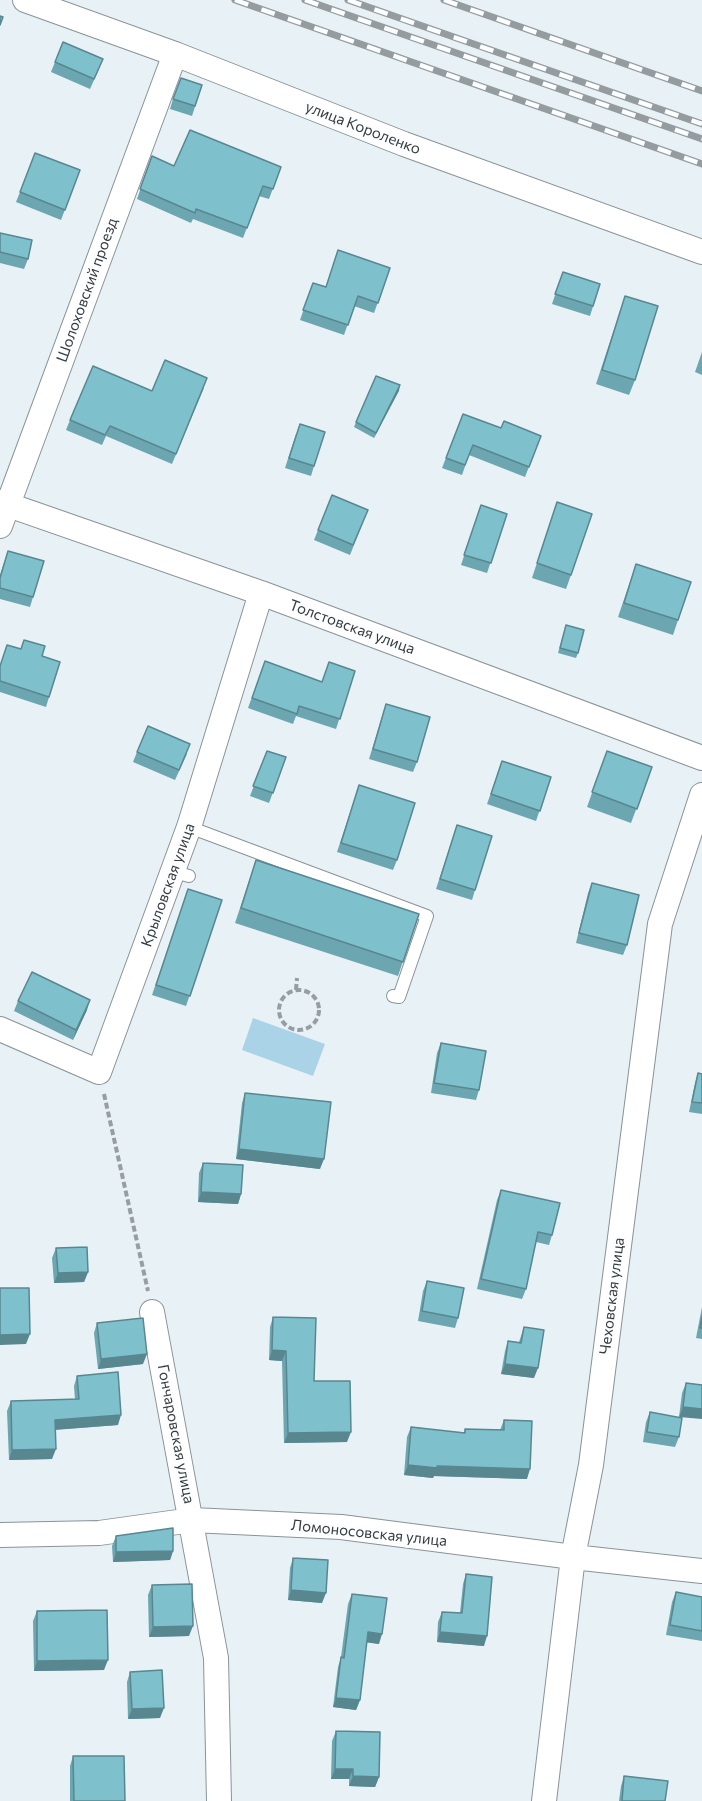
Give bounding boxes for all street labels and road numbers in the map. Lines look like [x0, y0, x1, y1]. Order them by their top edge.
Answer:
street label: улица Короленко [303, 98, 423, 158]
street label: Шолоховский проезд [53, 215, 121, 365]
street label: Толстовская улица [287, 596, 417, 658]
street label: Крыловская улица [137, 821, 199, 949]
street label: Чеховская улица [596, 1237, 628, 1355]
street label: Гончаровская улица [154, 1363, 198, 1505]
street label: Ломоносовская улица [290, 1516, 448, 1550]

